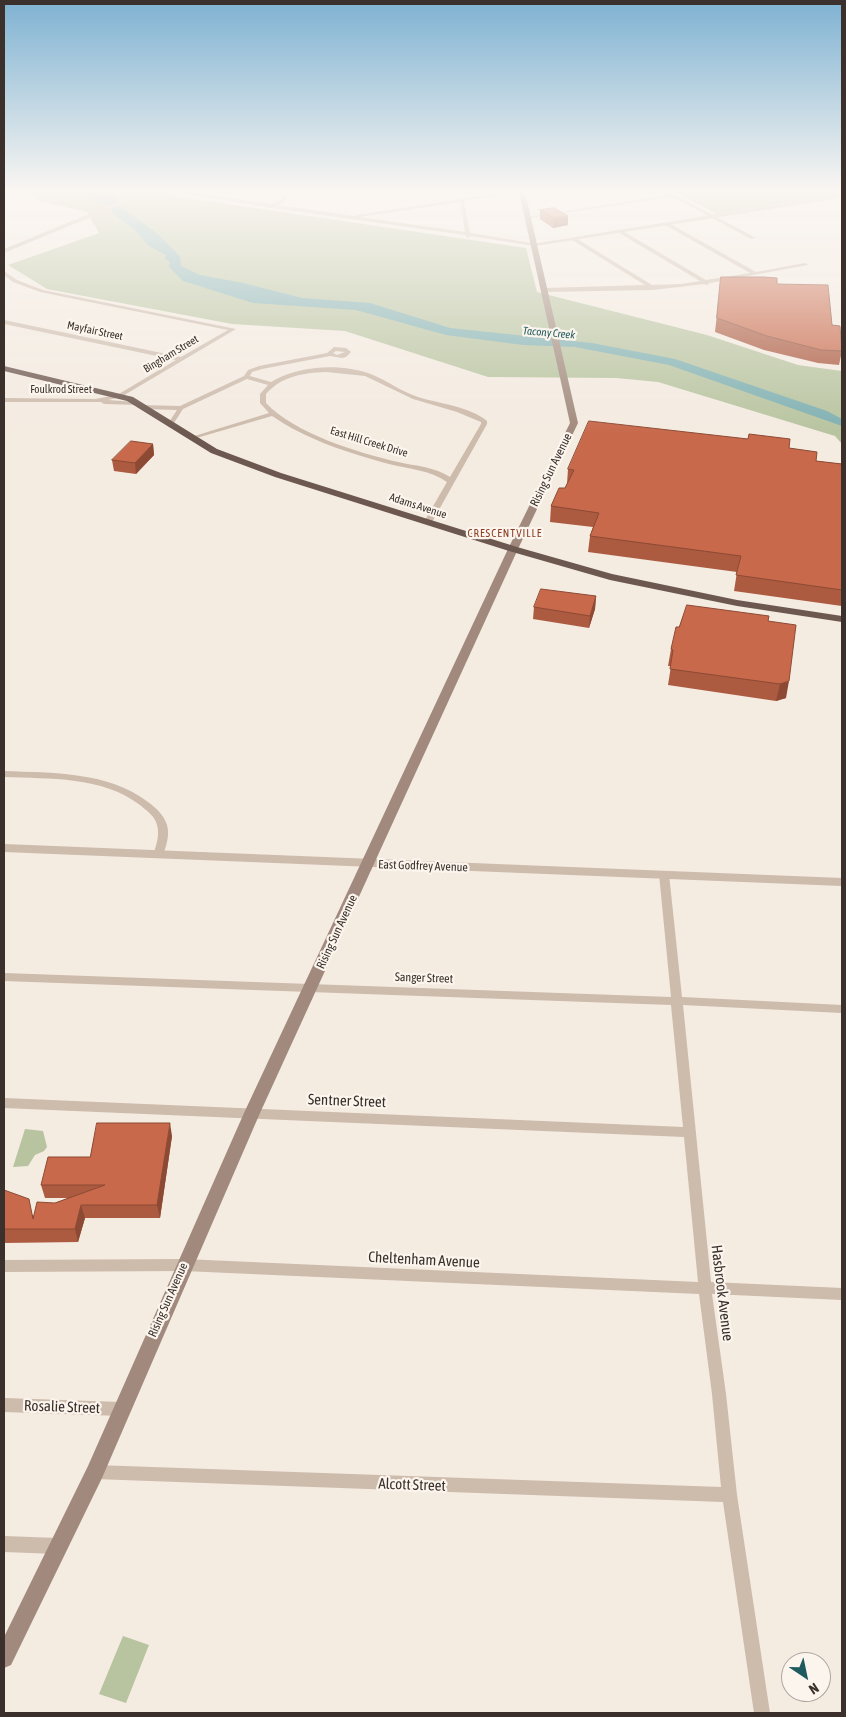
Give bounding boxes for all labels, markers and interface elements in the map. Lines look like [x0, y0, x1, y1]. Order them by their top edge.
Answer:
street label: Mayfair Street [66, 319, 124, 343]
water label: Tacony Creek [522, 324, 576, 342]
street label: Bingham Street [141, 332, 201, 376]
street label: Foulkrod Street [30, 383, 92, 397]
street label: East Hill Creek Drive [329, 424, 409, 460]
street label: Rising Sun Avenue [527, 431, 575, 509]
street label: Adams Avenue [388, 491, 448, 521]
district label: CRESCENTVILLE [466, 527, 544, 541]
street label: East Godfrey Avenue [378, 857, 468, 875]
street label: Rising Sun Avenue [314, 893, 360, 971]
street label: Sanger Street [395, 970, 453, 986]
street label: Sentner Street [308, 1091, 386, 1111]
street label: Hasbrook Avenue [707, 1244, 737, 1342]
street label: Cheltenham Avenue [368, 1248, 480, 1272]
street label: Rising Sun Avenue [145, 1261, 191, 1339]
street label: Rosalie Street [24, 1397, 100, 1417]
street label: Alcott Street [378, 1475, 446, 1495]
north arrow [781, 1652, 831, 1702]
text: N [806, 1680, 822, 1698]

